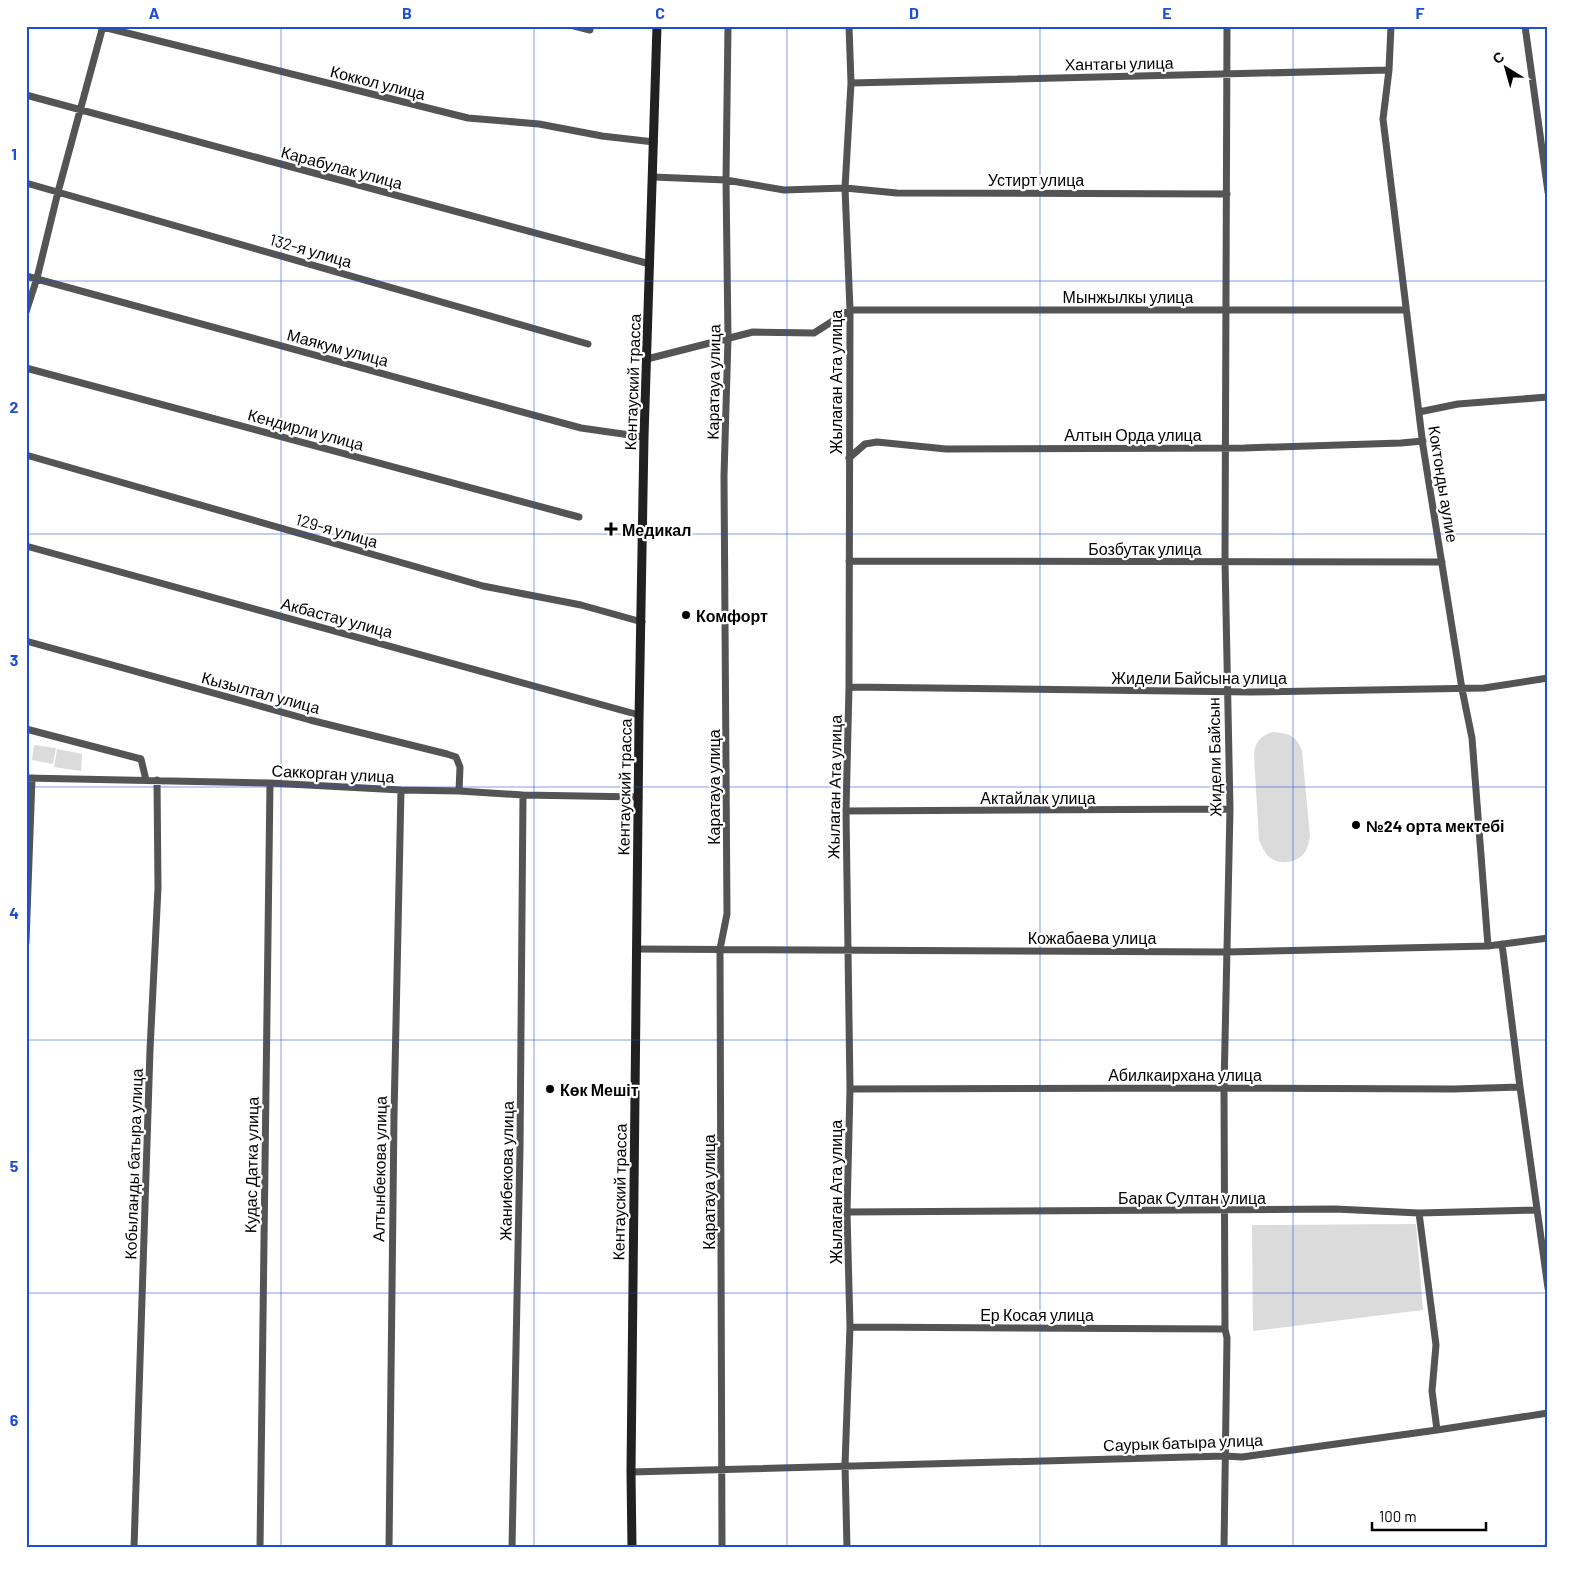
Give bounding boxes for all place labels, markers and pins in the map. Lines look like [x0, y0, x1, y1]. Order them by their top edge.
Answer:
place label: Медикал [622, 520, 691, 539]
marker: Медикал [604, 522, 618, 536]
place label: Комфорт [696, 606, 768, 625]
marker: Комфорт [680, 609, 692, 621]
place label: №24 орта мектебі [1366, 816, 1505, 835]
marker: №24 орта мектебі [1350, 819, 1362, 831]
place label: Көк Мешіт [560, 1080, 639, 1099]
marker: Көк Мешіт [544, 1083, 556, 1095]

